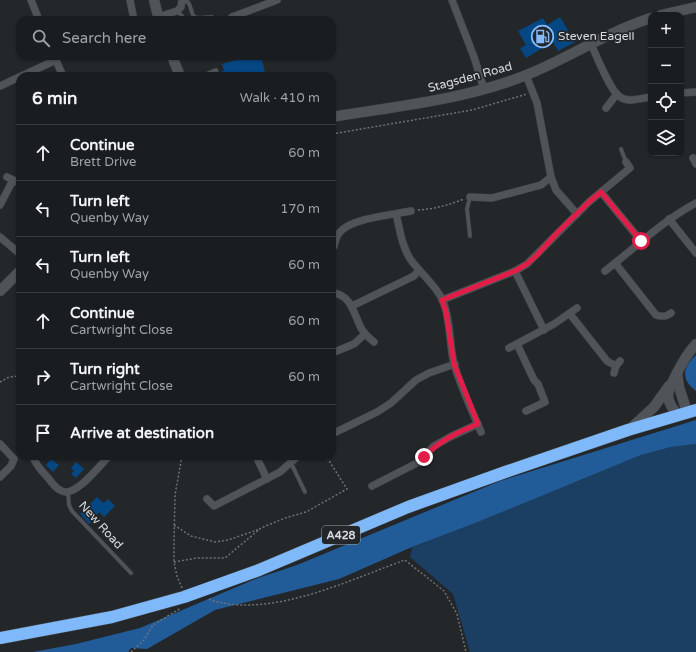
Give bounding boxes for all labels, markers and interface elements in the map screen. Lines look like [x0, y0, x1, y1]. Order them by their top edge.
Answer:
map controls [648, 12, 684, 156]
button: + [648, 12, 684, 48]
search box [16, 16, 336, 60]
fuel station icon: Steven Eagell [529, 23, 555, 49]
icon: search [30, 27, 52, 49]
text: Search here [62, 29, 146, 47]
place label: Steven Eagell [558, 29, 635, 43]
button: − [648, 48, 684, 84]
street label: Stagsden Road [426, 59, 514, 95]
button: locate [648, 84, 684, 120]
text: 6 min [32, 88, 77, 109]
text: Walk · 410 m [240, 90, 320, 106]
button: layers [648, 120, 684, 156]
text: Continue [70, 136, 134, 154]
icon: ahead [32, 142, 54, 164]
text: 60 m [288, 145, 320, 161]
text: Brett Drive [70, 154, 136, 170]
text: Turn left [70, 192, 130, 210]
icon: left [32, 198, 54, 220]
text: 170 m [280, 201, 320, 217]
text: Quenby Way [70, 210, 149, 226]
route start [632, 232, 650, 250]
text: Turn left [70, 248, 130, 266]
icon: left [32, 254, 54, 276]
text: 60 m [288, 257, 320, 273]
text: Quenby Way [70, 266, 149, 282]
text: Continue [70, 304, 134, 322]
icon: ahead [32, 310, 54, 332]
text: 60 m [288, 313, 320, 329]
text: Cartwright Close [70, 322, 173, 338]
text: Turn right [70, 360, 140, 378]
icon: right [32, 366, 54, 388]
text: 60 m [288, 369, 320, 385]
text: Cartwright Close [70, 378, 173, 394]
icon: arrive [32, 422, 54, 444]
text: Arrive at destination [70, 424, 214, 442]
route end [415, 448, 433, 466]
street label: New Road [76, 498, 126, 552]
road number: A428 [322, 526, 360, 544]

